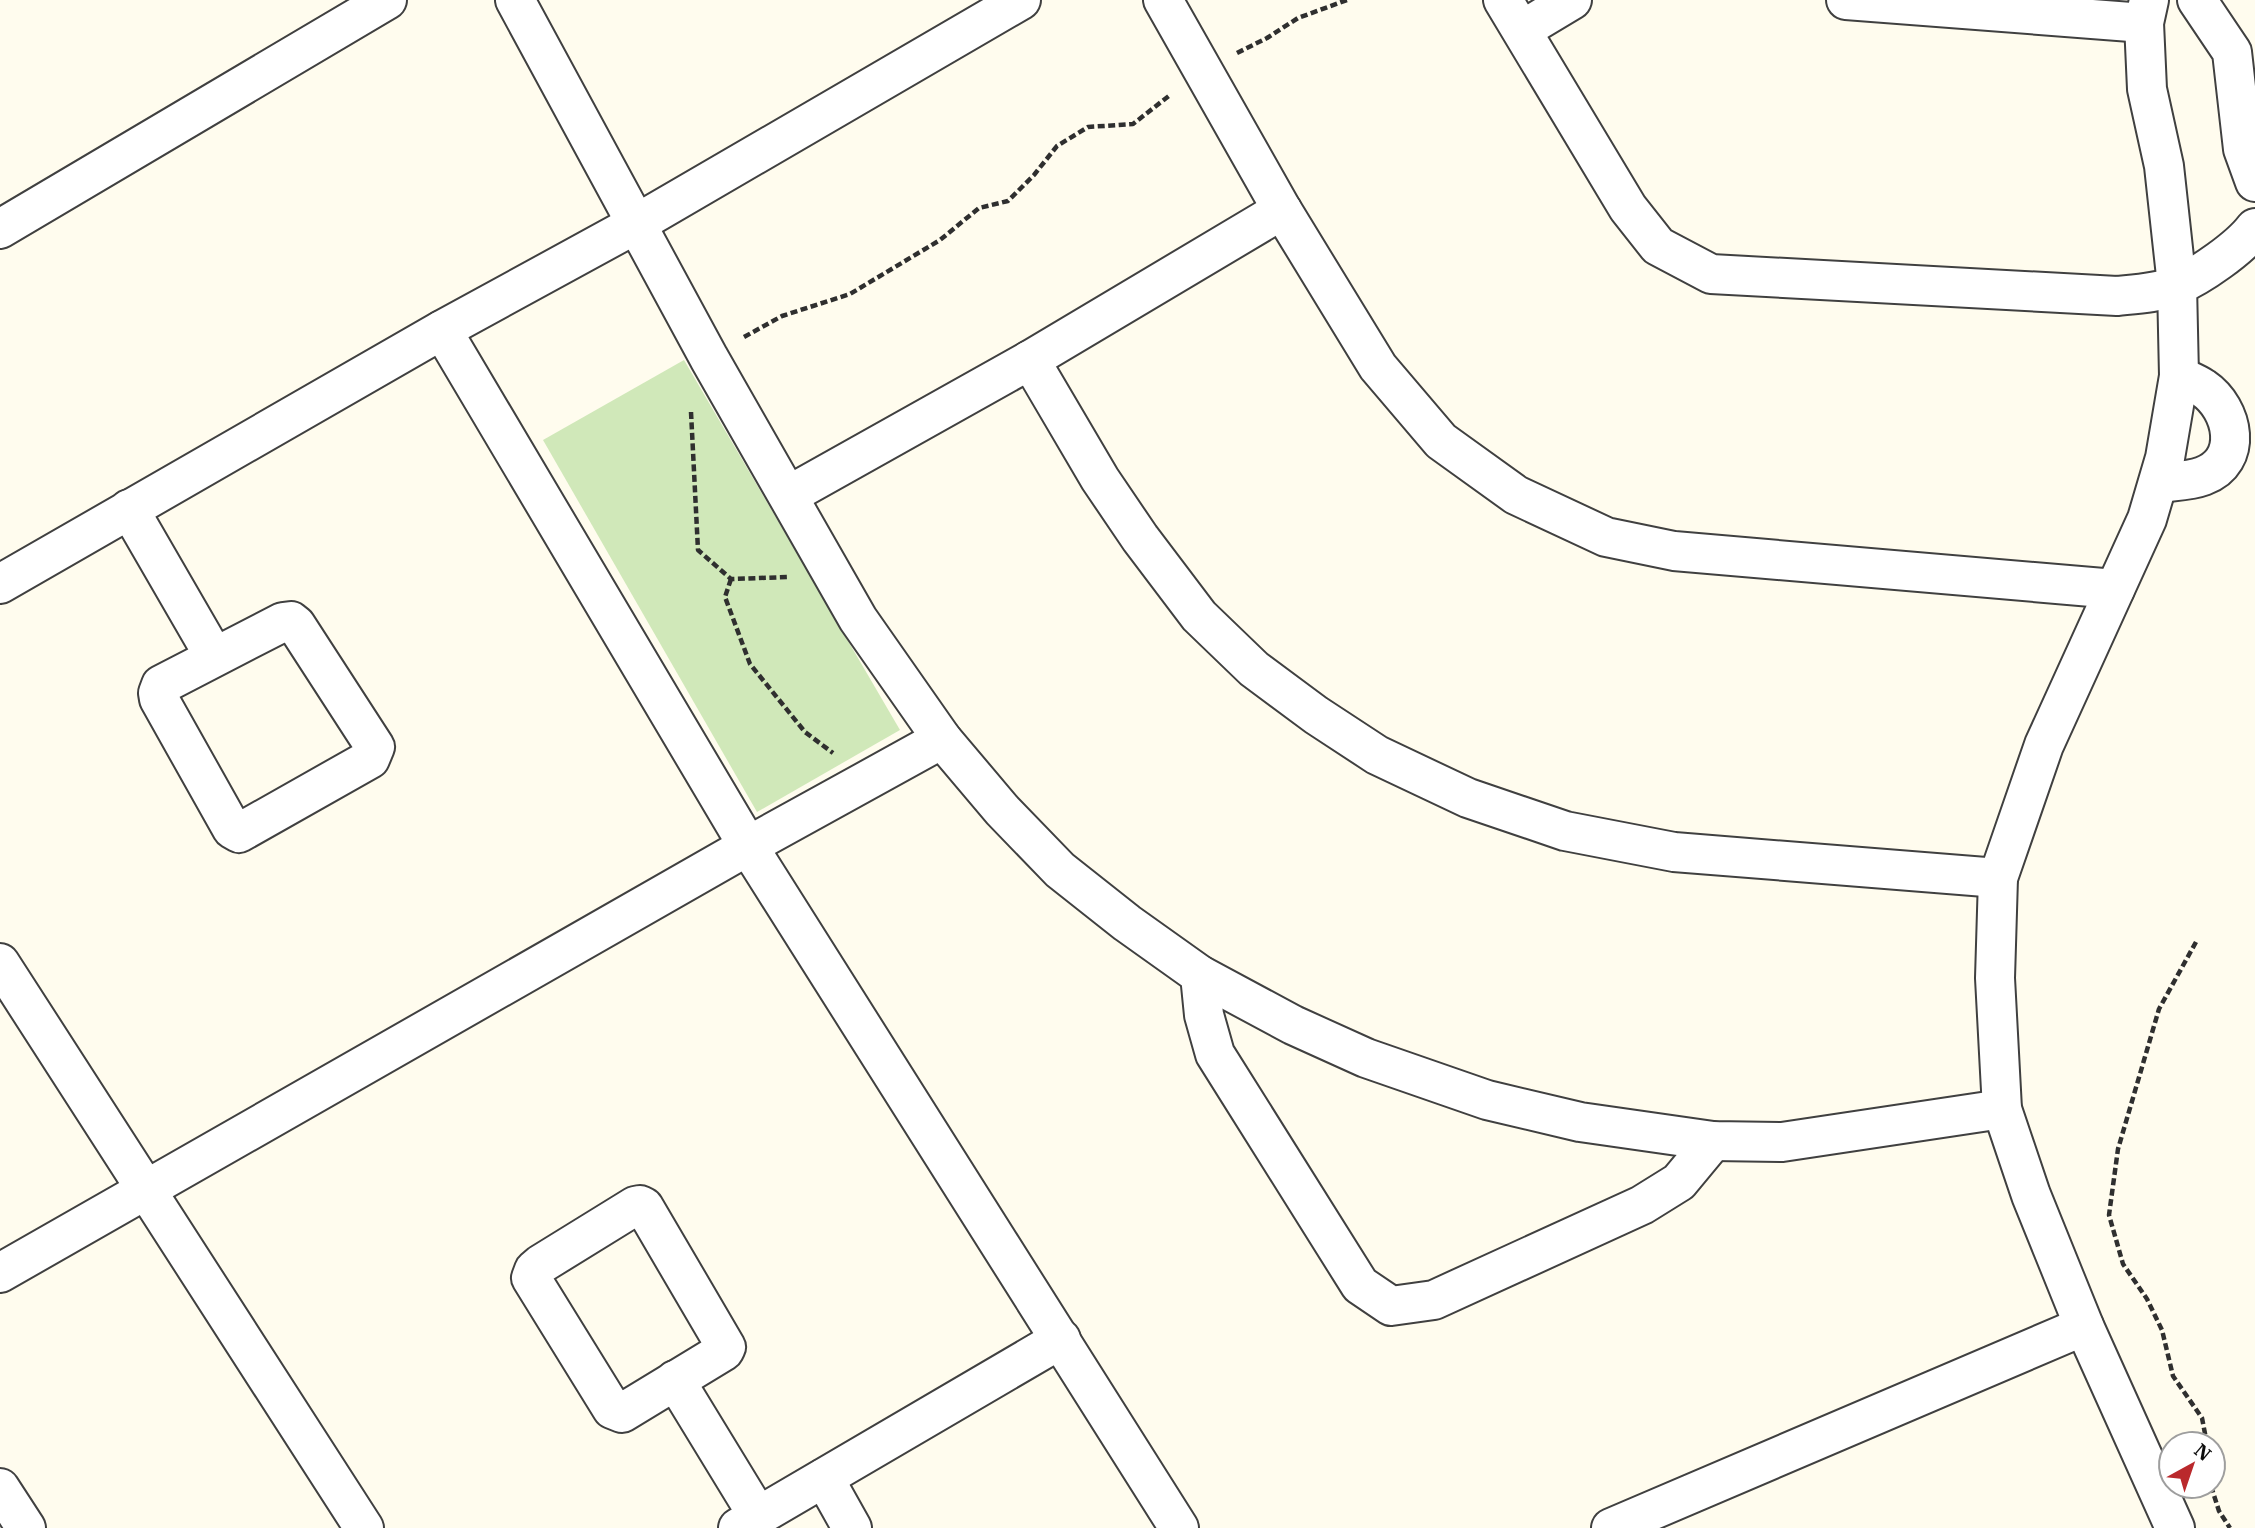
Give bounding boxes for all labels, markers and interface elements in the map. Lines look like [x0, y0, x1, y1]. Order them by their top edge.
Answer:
north arrow [2157, 1430, 2227, 1500]
text: N [2189, 1438, 2216, 1466]

